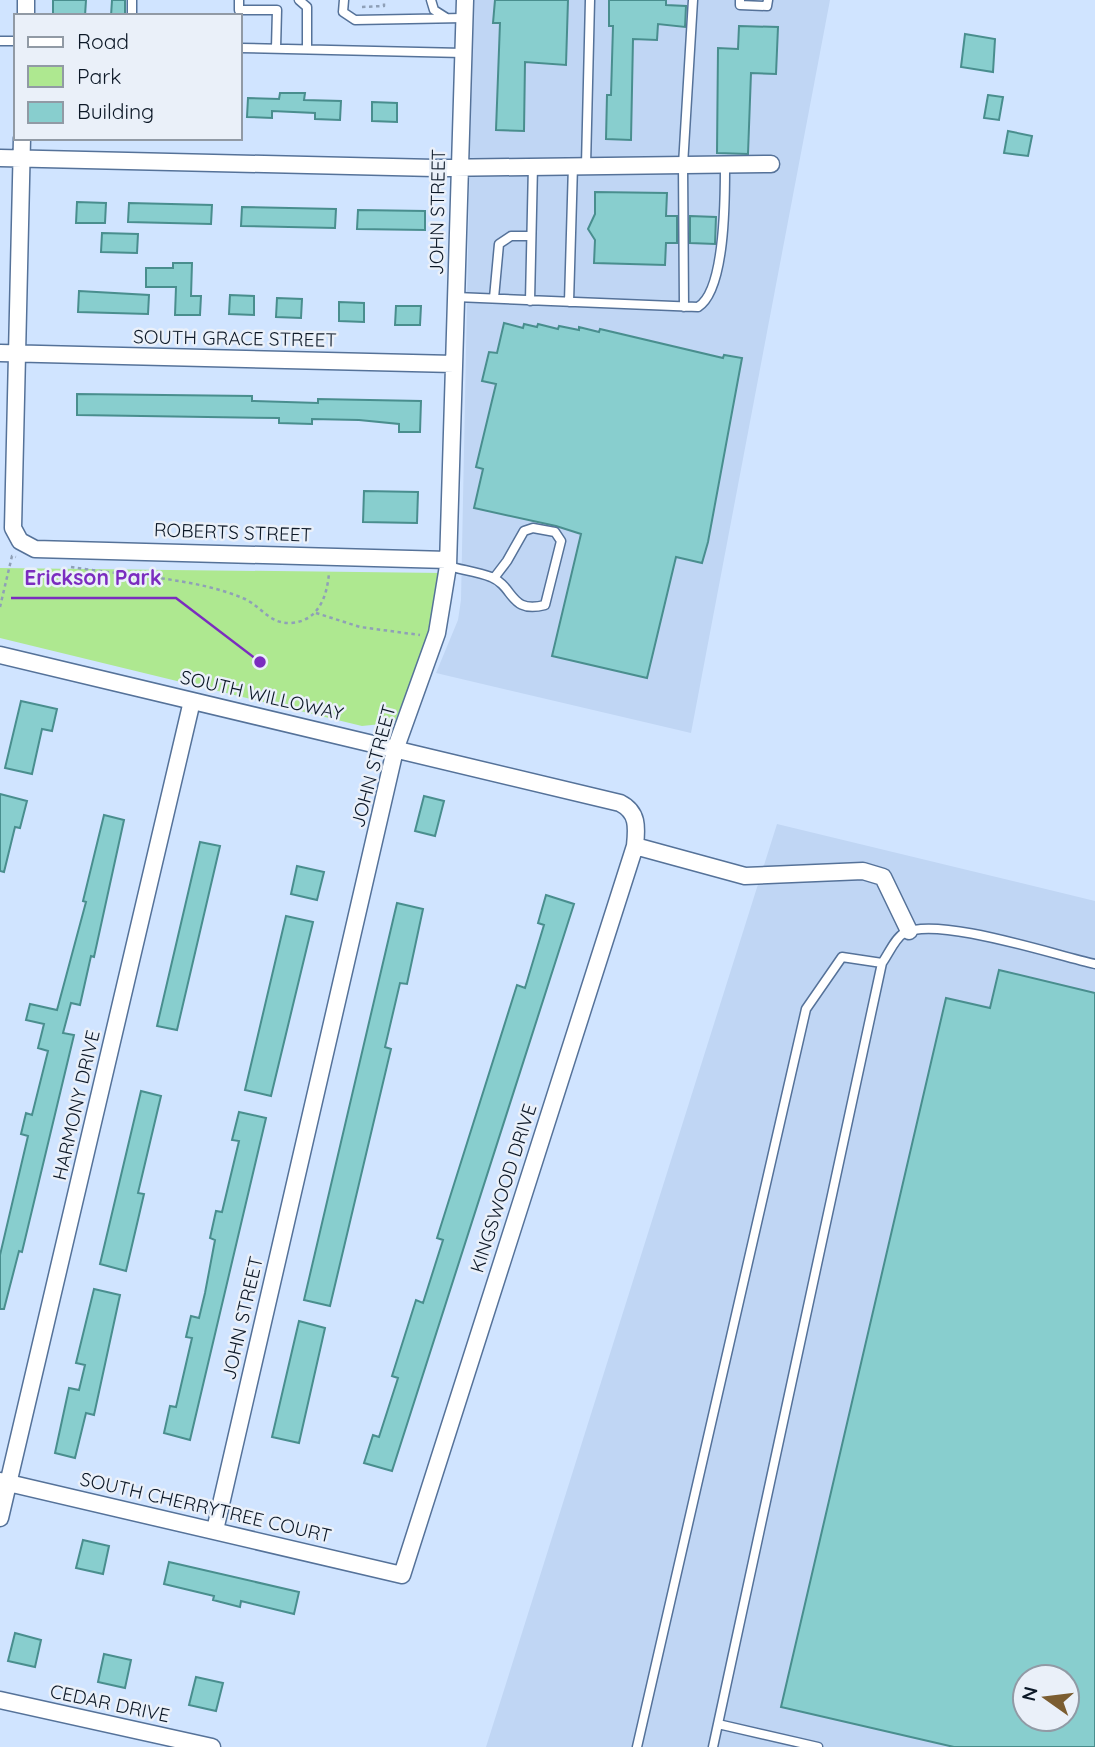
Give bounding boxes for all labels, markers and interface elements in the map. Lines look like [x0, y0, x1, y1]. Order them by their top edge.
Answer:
legend [14, 14, 242, 140]
text: Road [77, 28, 129, 54]
text: Park [77, 63, 121, 89]
text: Building [77, 98, 154, 124]
street label: JOHN STREET [424, 149, 450, 275]
street label: SOUTH GRACE STREET [133, 324, 337, 352]
street label: ROBERTS STREET [154, 517, 312, 547]
callout: Erickson Park [11, 556, 176, 598]
text: Erickson Park [24, 564, 162, 590]
street label: SOUTH WILLOWAY [178, 665, 346, 726]
street label: JOHN STREET [345, 702, 401, 830]
street label: HARMONY DRIVE [47, 1028, 105, 1182]
street label: KINGSWOOD DRIVE [464, 1101, 542, 1275]
street label: JOHN STREET [216, 1254, 268, 1382]
street label: SOUTH CHERRYTREE COURT [78, 1466, 334, 1548]
north arrow [1011, 1663, 1081, 1733]
street label: CEDAR DRIVE [48, 1679, 172, 1727]
text: N [1016, 1684, 1043, 1704]

